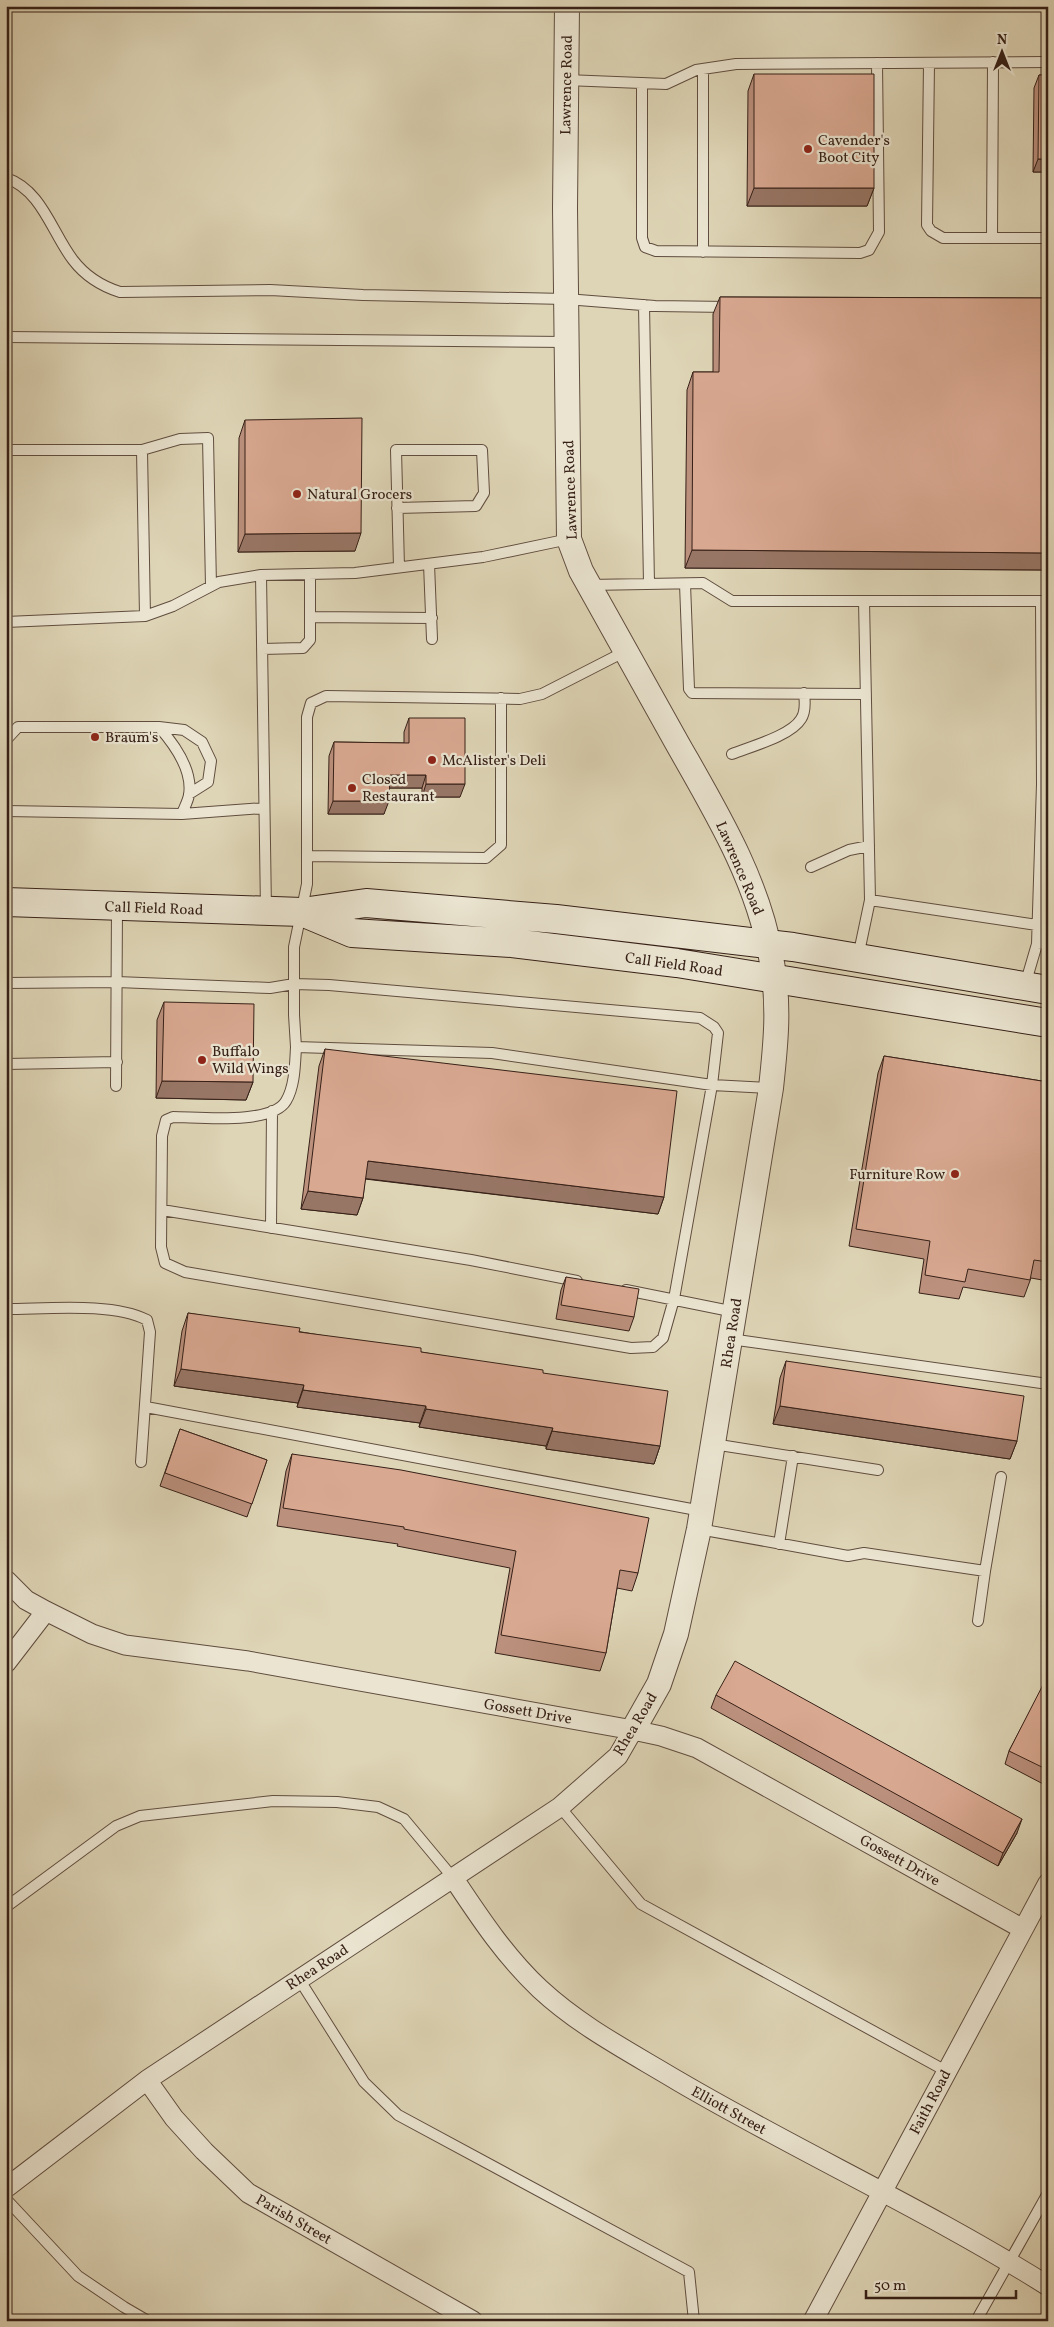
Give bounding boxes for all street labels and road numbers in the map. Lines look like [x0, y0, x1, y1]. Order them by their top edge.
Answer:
street label: Lawrence Road [556, 35, 579, 135]
street label: Lawrence Road [559, 440, 584, 540]
street label: Lawrence Road [709, 818, 768, 919]
street label: Call Field Road [104, 897, 204, 922]
street label: Call Field Road [623, 948, 724, 983]
street label: Rhea Road [717, 1297, 748, 1370]
street label: Rhea Road [609, 1689, 663, 1760]
street label: Gossett Drive [482, 1694, 573, 1731]
street label: Gossett Drive [855, 1831, 943, 1892]
street label: Rhea Road [282, 1940, 353, 1996]
street label: Faith Road [905, 2067, 957, 2139]
street label: Elliott Street [687, 2082, 770, 2141]
street label: Parish Street [251, 2190, 335, 2251]

